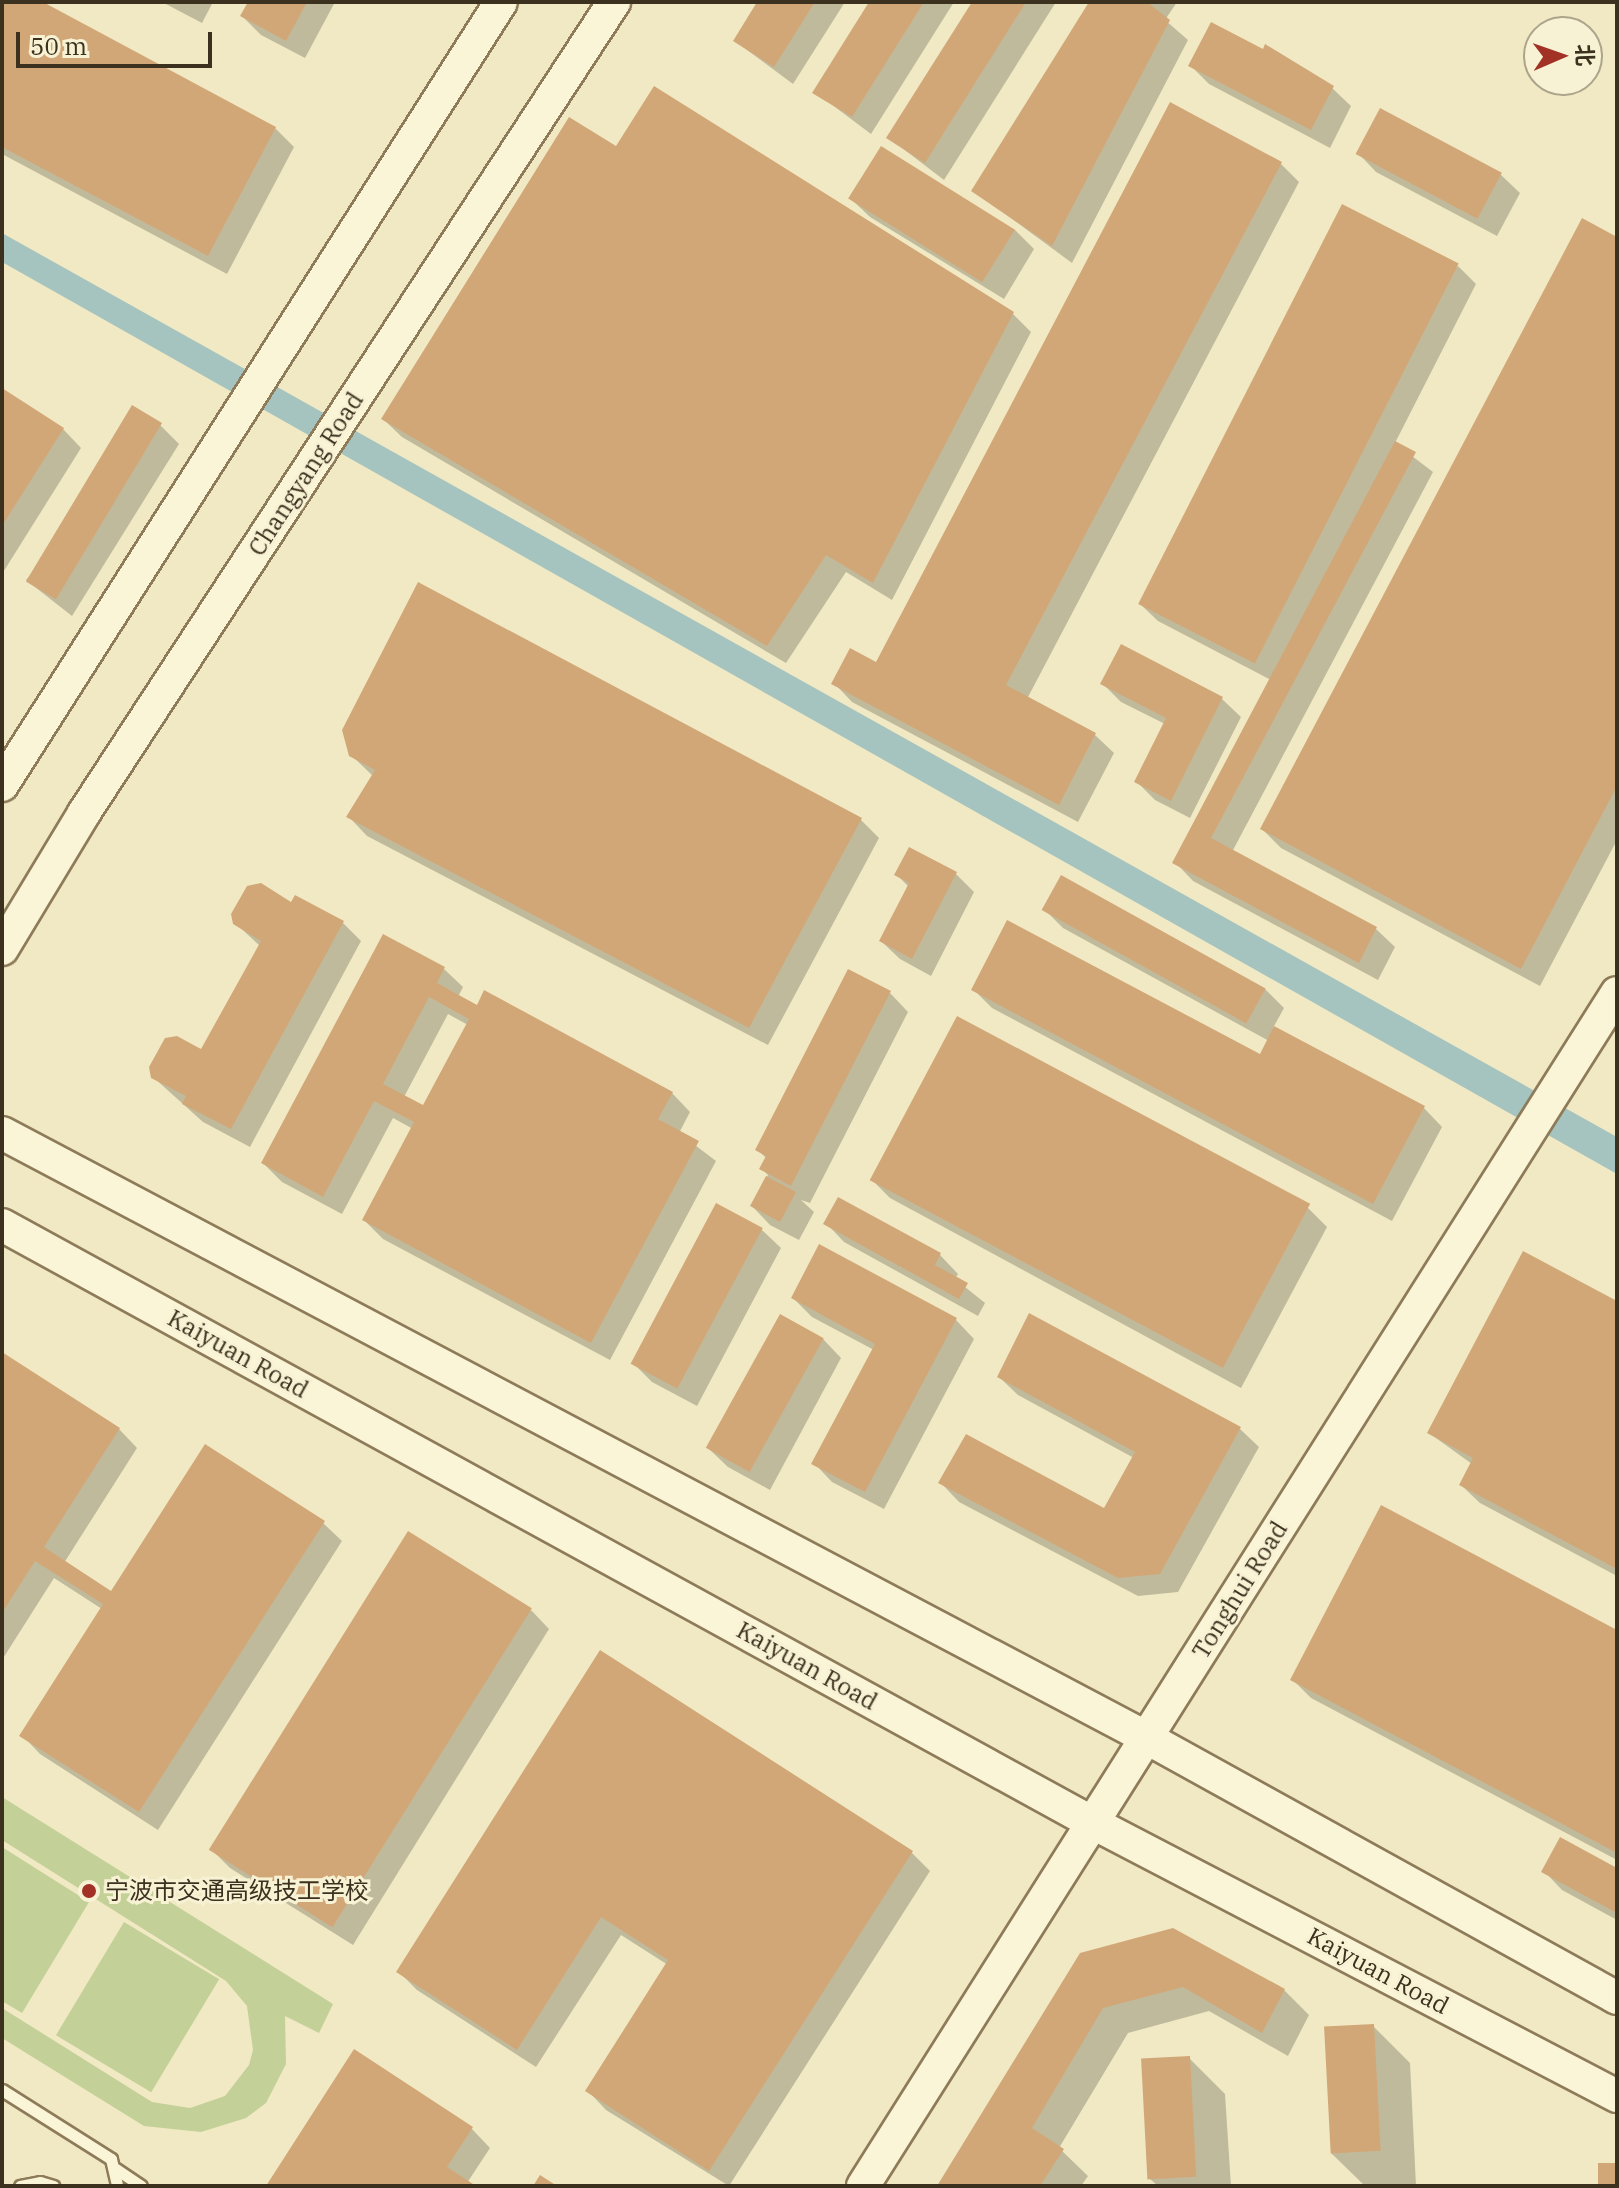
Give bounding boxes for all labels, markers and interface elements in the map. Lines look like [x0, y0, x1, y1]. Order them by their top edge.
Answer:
scale bar [20, 16, 216, 66]
north arrow [1523, 16, 1603, 96]
text: 50 m [30, 30, 87, 62]
text: 北 [1571, 44, 1600, 67]
street label: Changyang Road [242, 387, 370, 561]
street label: Kaiyuan Road [163, 1304, 313, 1404]
street label: Tonghui Road [1186, 1516, 1294, 1664]
street label: Kaiyuan Road [732, 1616, 882, 1716]
place label: 宁波市交通高级技工学校 [105, 1877, 369, 1905]
marker: 宁波市交通高级技工学校 [80, 1882, 98, 1900]
street label: Kaiyuan Road [1302, 1922, 1454, 2020]

